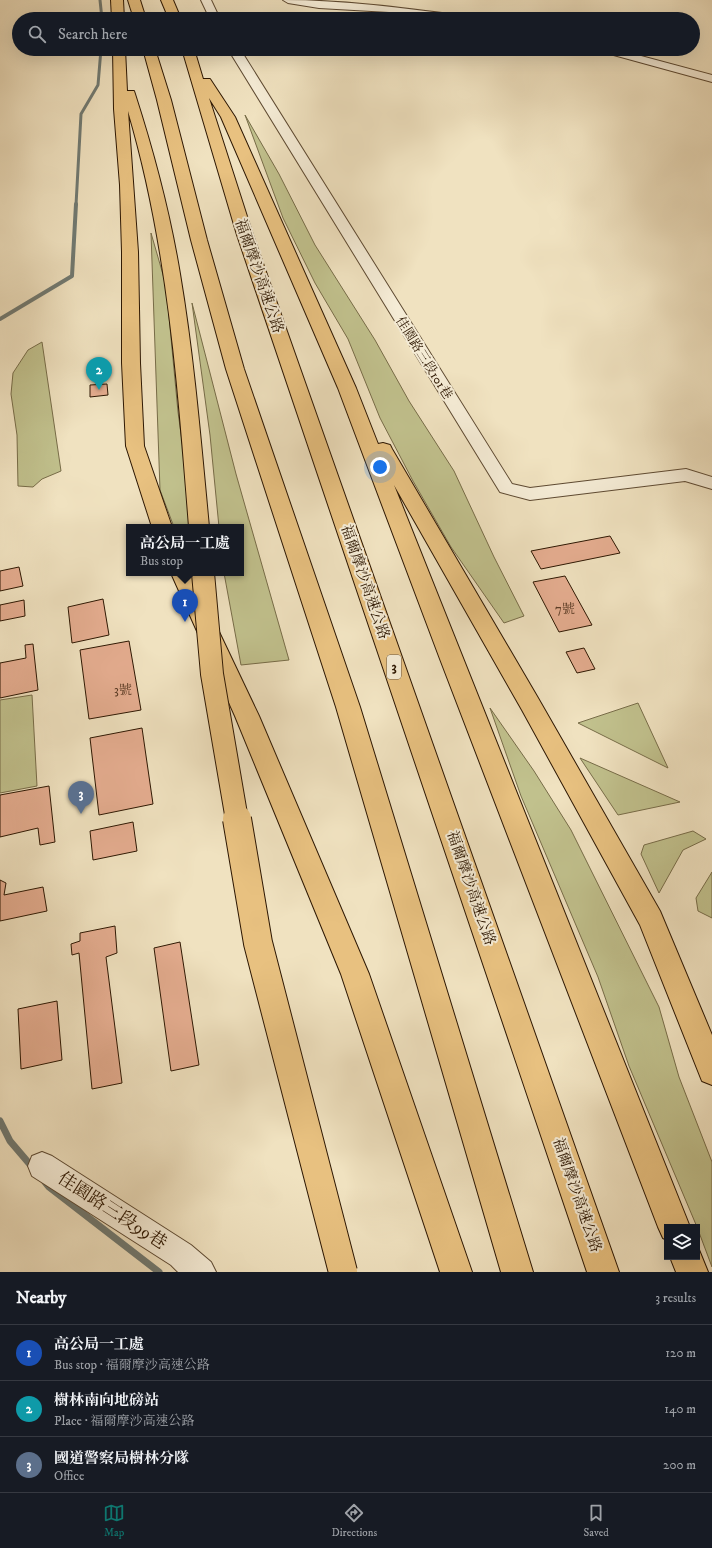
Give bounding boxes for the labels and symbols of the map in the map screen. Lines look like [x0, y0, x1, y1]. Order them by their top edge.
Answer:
street label: 福爾摩沙高速公路 [230, 216, 288, 336]
street label: 佳園路三段101巷 [392, 314, 456, 402]
pin: 2 [86, 357, 112, 390]
your location [370, 457, 390, 477]
street label: 福爾摩沙高速公路 [336, 522, 394, 642]
pin: 1 [172, 589, 198, 622]
house number: 7號 [555, 601, 575, 617]
road number: 3 [387, 655, 401, 679]
house number: 3號 [114, 682, 132, 698]
pin: 3 [68, 781, 94, 814]
street label: 福爾摩沙高速公路 [442, 828, 500, 948]
street label: 福爾摩沙高速公路 [548, 1135, 606, 1255]
street label: 佳園路三段99巷 [53, 1167, 171, 1255]

